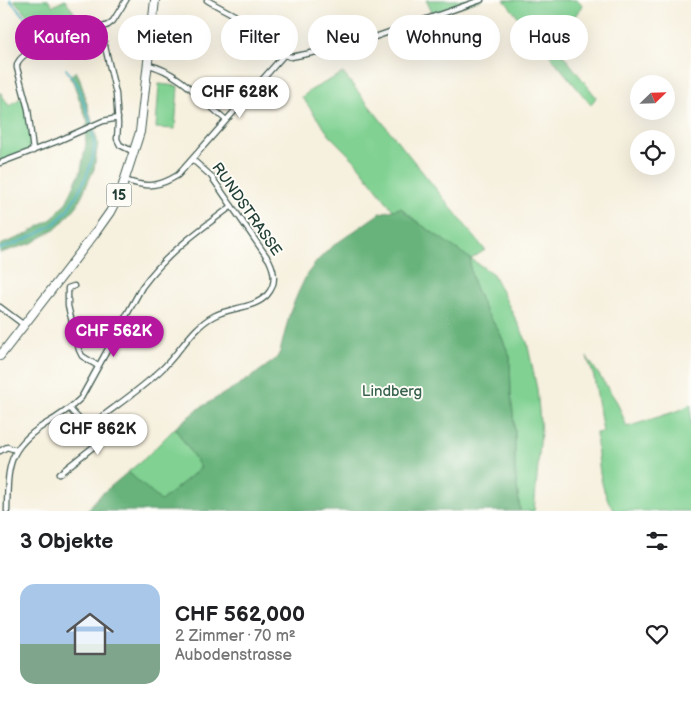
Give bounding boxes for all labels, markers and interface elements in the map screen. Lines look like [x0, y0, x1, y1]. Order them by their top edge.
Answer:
chip: Kaufen [15, 15, 108, 60]
chip: Mieten [118, 15, 211, 60]
chip: Filter [221, 15, 298, 60]
chip: Neu [308, 15, 378, 60]
chip: Wohnung [388, 15, 500, 60]
chip: Haus [510, 15, 588, 60]
north arrow [630, 75, 675, 120]
map controls [630, 75, 675, 175]
pin: CHF 628K [188, 76, 292, 119]
text: CHF 628K [202, 83, 278, 102]
button: locate [630, 130, 675, 175]
street label: RUNDSTRASSE [207, 159, 286, 260]
road number: 15 [106, 184, 132, 206]
pin: CHF 562K [62, 316, 166, 358]
text: CHF 562K [76, 322, 152, 341]
park label: Lindberg [362, 382, 422, 401]
pin: CHF 862K [46, 414, 150, 456]
text: CHF 862K [60, 420, 136, 439]
icon: filters [643, 527, 671, 555]
text: 3 Objekte [20, 529, 113, 554]
text: CHF 562,000 [175, 602, 305, 627]
icon: home [60, 604, 120, 664]
icon: heart [643, 620, 671, 648]
text: 2 Zimmer · 70 m² [175, 627, 296, 646]
text: Aubodenstrasse [175, 646, 292, 665]

